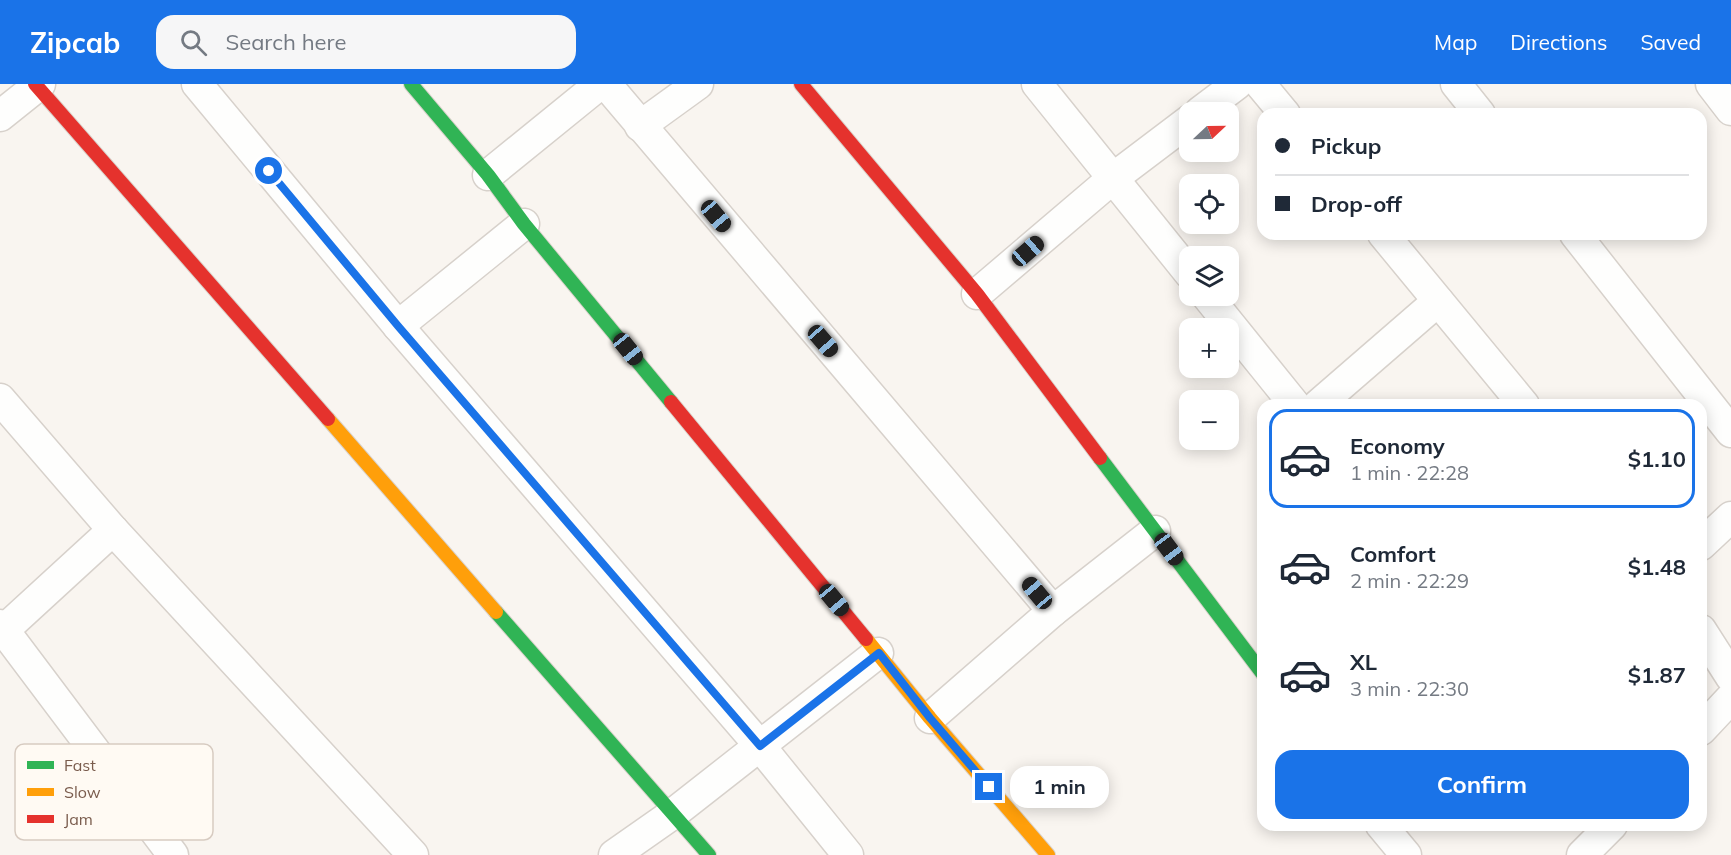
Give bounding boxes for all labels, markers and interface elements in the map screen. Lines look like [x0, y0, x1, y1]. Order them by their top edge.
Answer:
search box [156, 15, 576, 69]
text: Zipcab [30, 25, 120, 60]
icon: search [177, 26, 210, 59]
text: Search here [225, 28, 346, 56]
text: Map [1434, 29, 1477, 55]
text: Directions [1510, 29, 1607, 55]
text: Saved [1640, 29, 1701, 55]
north arrow [1179, 102, 1239, 162]
map controls [1179, 102, 1239, 450]
text: Pickup [1311, 132, 1381, 160]
route start [255, 157, 282, 184]
button: locate [1179, 174, 1239, 234]
text: Drop-off [1311, 190, 1402, 218]
car [698, 196, 734, 236]
car [1009, 232, 1047, 270]
button: layers [1179, 246, 1239, 306]
button: + [1179, 318, 1239, 378]
car [804, 322, 842, 360]
car [610, 329, 646, 369]
button: − [1179, 390, 1239, 450]
icon: car [1278, 432, 1332, 486]
text: Economy [1350, 432, 1445, 460]
text: $1.10 [1628, 445, 1686, 473]
text: 1 min · 22:28 [1350, 460, 1469, 485]
car [1151, 529, 1187, 569]
icon: car [1278, 540, 1332, 594]
text: Comfort [1350, 540, 1436, 568]
text: $1.48 [1628, 553, 1686, 581]
text: 2 min · 22:29 [1350, 568, 1469, 593]
car [1019, 573, 1055, 613]
car [816, 580, 852, 620]
icon: car [1278, 648, 1332, 702]
text: XL [1350, 648, 1377, 676]
text: $1.87 [1628, 661, 1686, 689]
text: 3 min · 22:30 [1350, 676, 1469, 701]
legend [15, 744, 213, 840]
button: Confirm [1275, 750, 1689, 819]
text: Fast [64, 755, 96, 775]
callout: 1 min [1010, 766, 1109, 808]
route end [975, 773, 1002, 800]
text: 1 min [1033, 774, 1086, 799]
text: Slow [64, 782, 101, 802]
text: Jam [64, 809, 93, 829]

